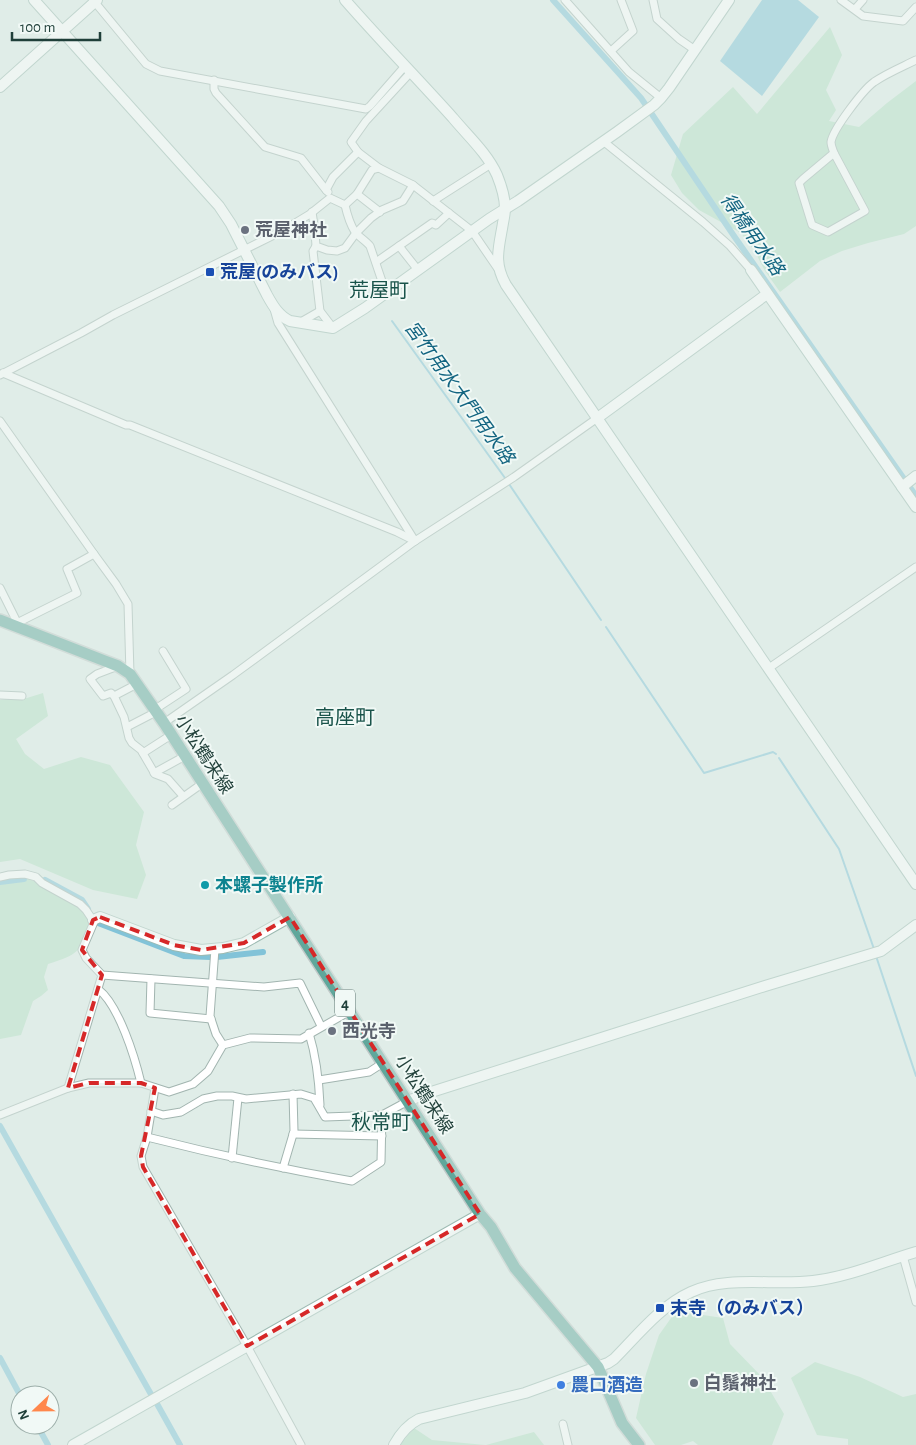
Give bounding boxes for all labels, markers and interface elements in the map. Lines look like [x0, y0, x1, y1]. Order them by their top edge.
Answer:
scale bar [12, 10, 100, 42]
text: 100 m [20, 20, 55, 35]
water label: 得橋用水路 [717, 190, 789, 281]
place label: 荒屋神社 [255, 220, 327, 240]
marker: 荒屋神社 [239, 224, 251, 236]
place label: 荒屋(のみバス) [220, 262, 339, 282]
marker: 荒屋(のみバス) [204, 266, 216, 278]
district label: 荒屋町 [349, 280, 409, 301]
water label: 宮竹用水大門用水路 [401, 318, 519, 469]
district label: 高座町 [315, 706, 375, 728]
street label: 小松鶴来線 [171, 711, 237, 797]
place label: 本螺子製作所 [215, 875, 323, 895]
marker: 本螺子製作所 [199, 879, 211, 891]
road number: 4 [335, 990, 355, 1016]
place label: 西光寺 [342, 1022, 396, 1041]
marker: 西光寺 [326, 1025, 338, 1037]
street label: 小松鶴来線 [391, 1051, 457, 1137]
district label: 秋常町 [351, 1112, 411, 1133]
place label: 末寺（のみバス） [670, 1298, 814, 1318]
marker: 末寺（のみバス） [654, 1302, 666, 1314]
place label: 白鬚神社 [704, 1373, 776, 1393]
place label: 農口酒造 [571, 1375, 643, 1395]
marker: 白鬚神社 [688, 1377, 700, 1389]
marker: 農口酒造 [555, 1379, 567, 1391]
north arrow [10, 1385, 60, 1435]
text: N [16, 1407, 32, 1422]

